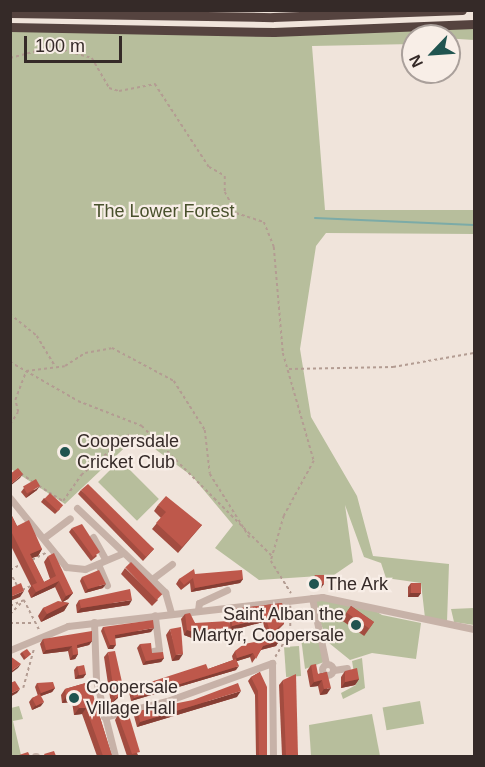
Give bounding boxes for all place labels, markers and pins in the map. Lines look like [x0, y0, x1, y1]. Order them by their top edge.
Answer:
place label: Coopersdale Cricket Club [77, 431, 179, 474]
marker: Coopersdale Cricket Club [58, 445, 72, 459]
place label: The Ark [326, 573, 389, 595]
marker: The Ark [307, 577, 321, 591]
place label: Saint Alban the Martyr, Coopersale [192, 604, 344, 646]
marker: Saint Alban the Martyr, Coopersale [349, 618, 363, 632]
place label: Coopersale Village Hall [86, 677, 178, 720]
marker: Coopersale Village Hall [67, 691, 81, 705]

